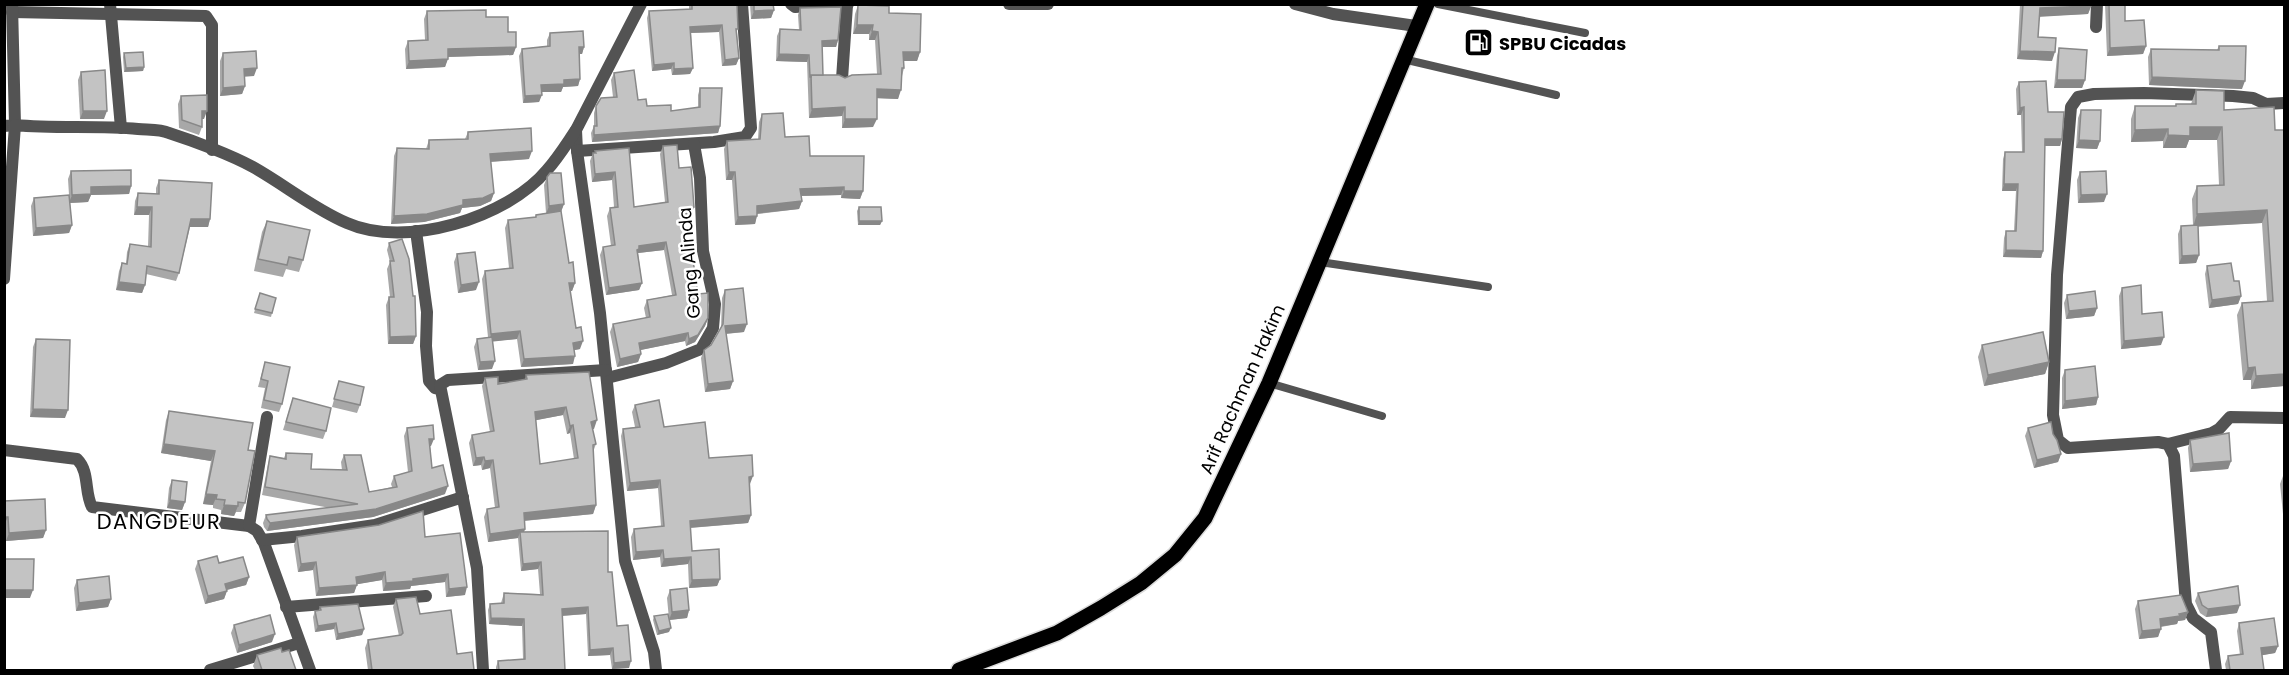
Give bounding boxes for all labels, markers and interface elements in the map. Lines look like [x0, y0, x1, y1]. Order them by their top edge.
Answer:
fuel station icon: SPBU Cicadas [1462, 27, 1494, 59]
place label: SPBU Cicadas [1499, 31, 1626, 56]
street label: Gang Alinda [672, 206, 706, 320]
street label: Arif Rachman Hakim [1193, 300, 1291, 478]
district label: DANGDEUR [97, 507, 221, 536]

